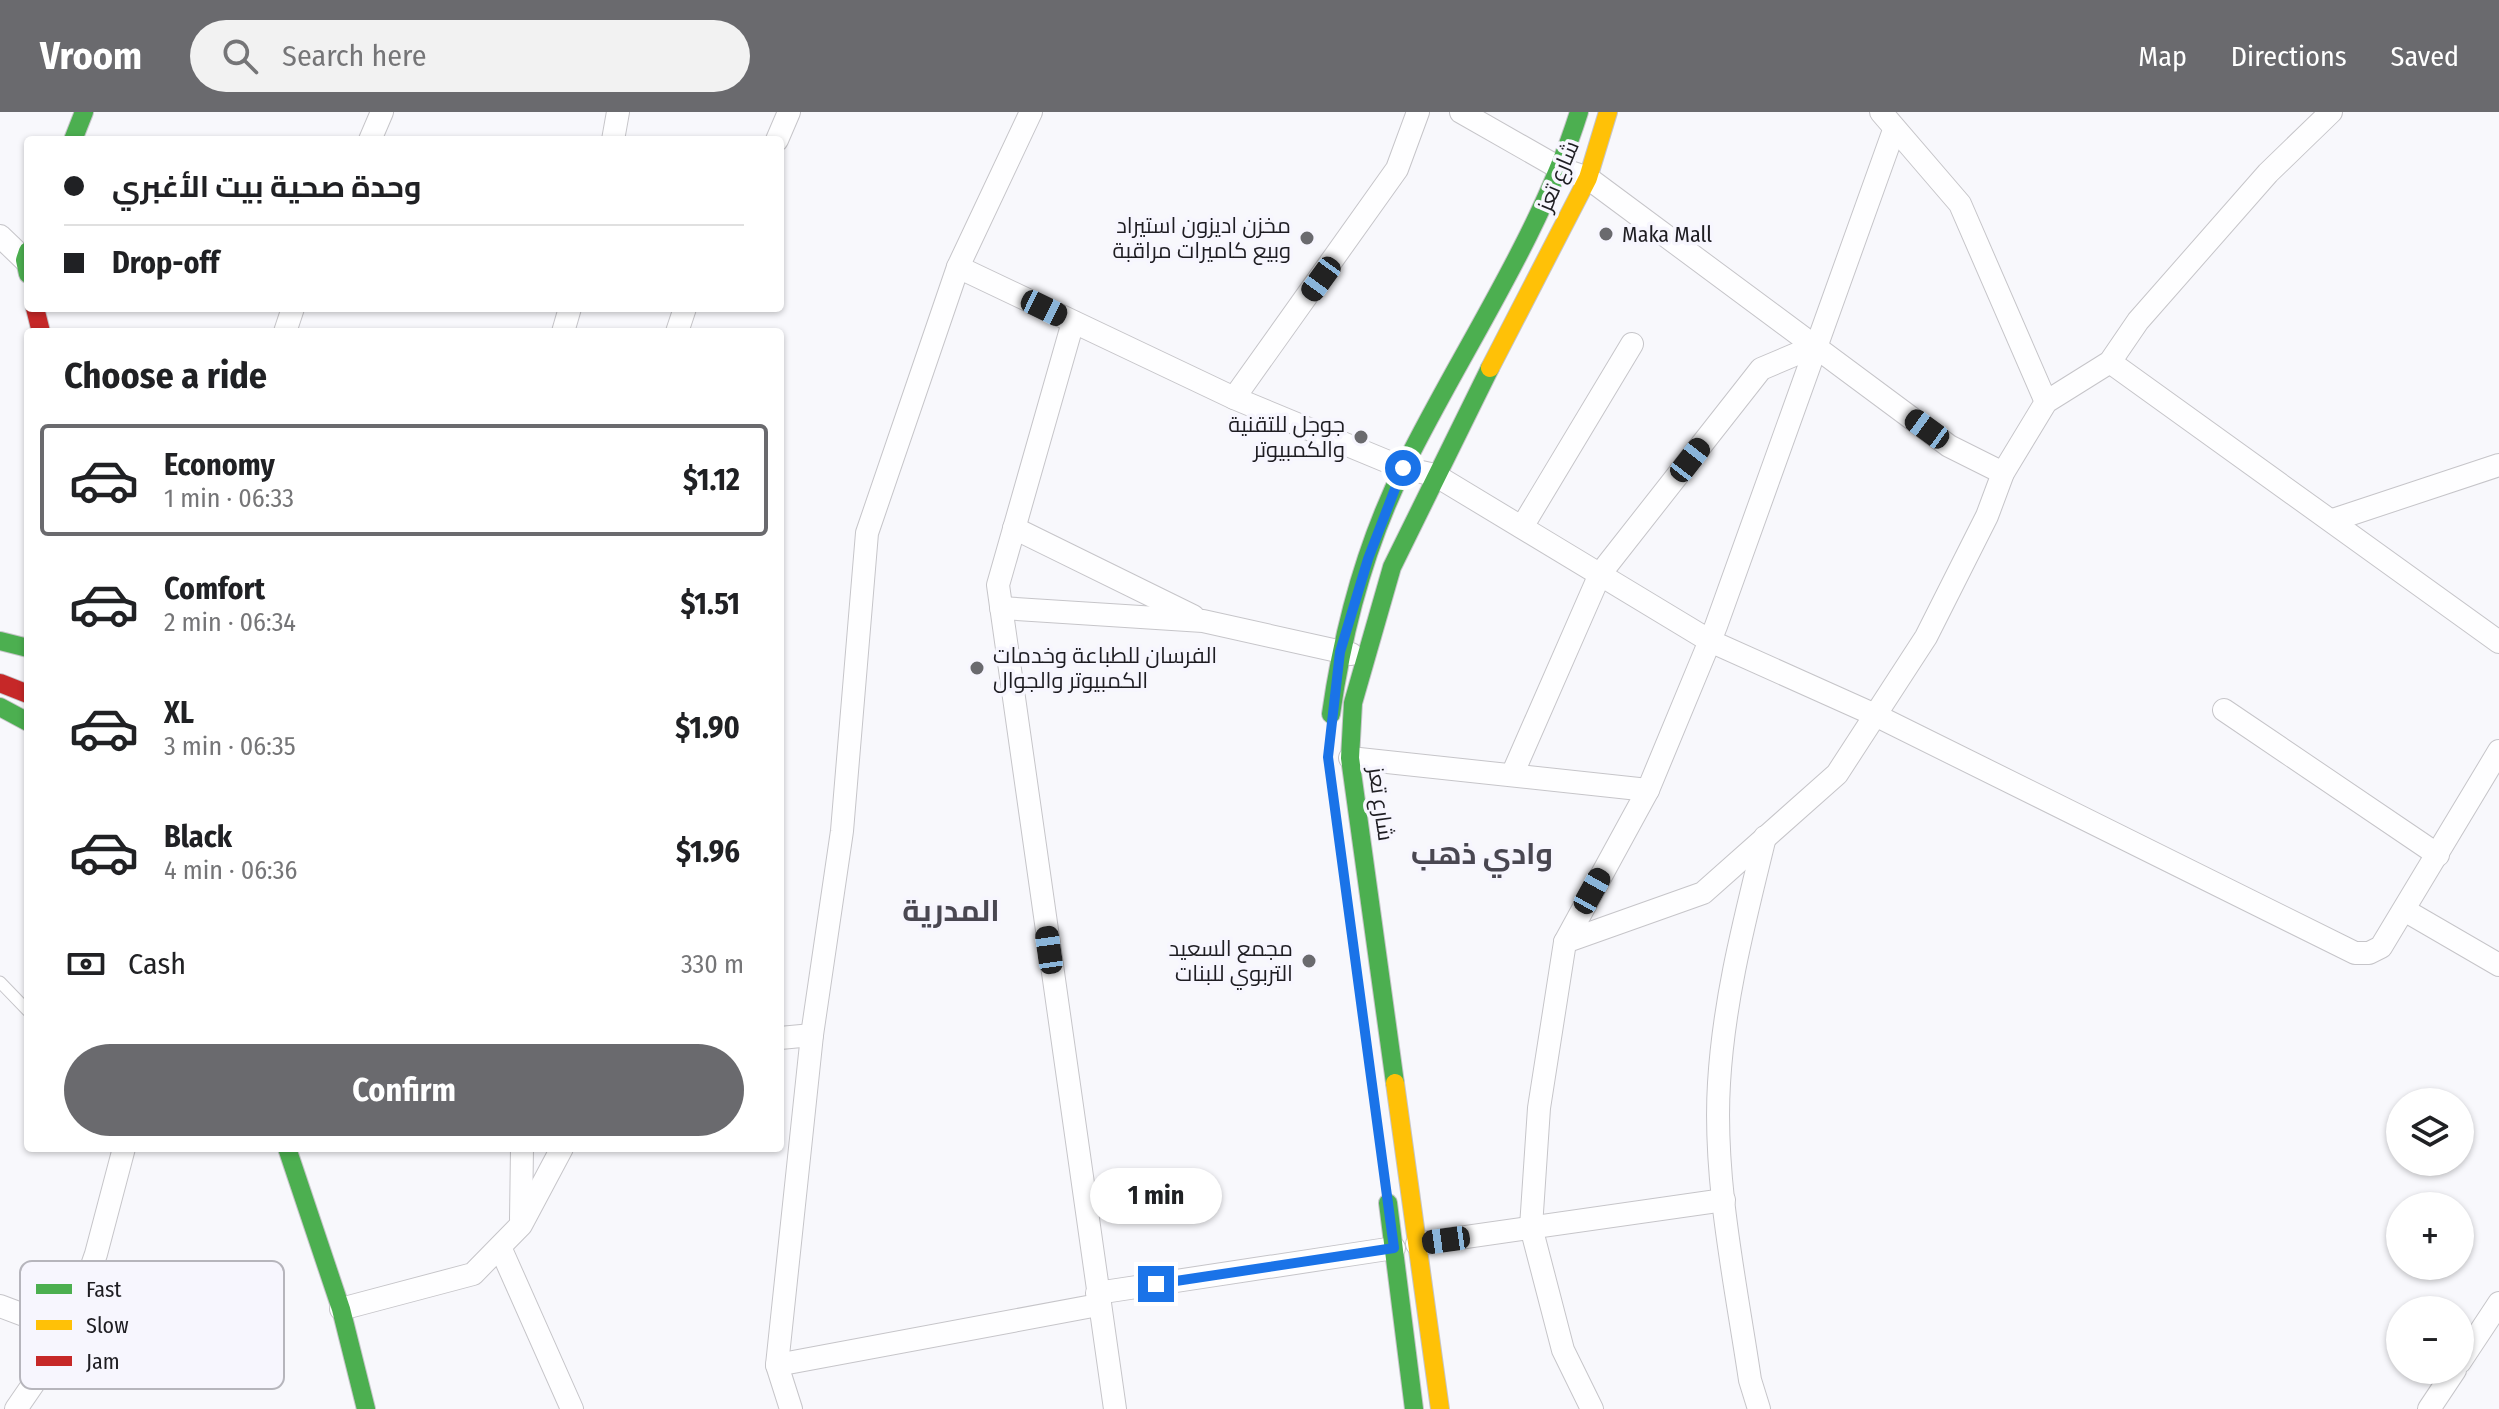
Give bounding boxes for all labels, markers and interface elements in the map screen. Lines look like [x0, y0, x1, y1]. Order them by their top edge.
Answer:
search box [190, 20, 750, 92]
text: Vroom [40, 33, 142, 79]
icon: search [218, 34, 262, 78]
text: Search here [282, 38, 427, 74]
text: Map [2138, 40, 2187, 73]
text: Directions [2231, 40, 2347, 73]
text: Saved [2391, 40, 2459, 73]
street label: شارع تعز [1530, 137, 1586, 218]
text: وحدة صحية بيت الأغبري [112, 169, 422, 205]
place label: مخزن اديزون استيراد وبيع كاميرات مراقبة [1113, 212, 1291, 265]
place label: Maka Mall [1622, 221, 1712, 248]
marker: Maka Mall [1597, 225, 1615, 243]
marker: مخزن اديزون استيراد وبيع كاميرات مراقبة [1298, 229, 1316, 247]
text: Drop-off [112, 245, 219, 281]
car [1297, 253, 1345, 305]
car [1017, 287, 1071, 329]
text: Choose a ride [64, 354, 267, 398]
car [1901, 405, 1953, 453]
place label: جوجل للتقنية والكمبيوتر [1228, 411, 1345, 463]
marker: جوجل للتقنية والكمبيوتر [1352, 428, 1370, 446]
car [1666, 434, 1714, 486]
icon: car [68, 444, 140, 516]
text: Economy [164, 447, 275, 483]
route start [1385, 450, 1421, 486]
text: $1.12 [683, 462, 740, 498]
text: 1 min · 06:33 [164, 483, 294, 514]
icon: car [68, 568, 140, 640]
text: Comfort [164, 571, 265, 607]
text: $1.51 [680, 586, 740, 622]
text: 2 min · 06:34 [164, 607, 296, 638]
place label: الفرسان للطباعة وخدمات الكمبيوتر والجوال [993, 642, 1217, 694]
marker: الفرسان للطباعة وخدمات الكمبيوتر والجوال [968, 659, 986, 677]
icon: car [68, 692, 140, 764]
text: XL [164, 695, 194, 731]
text: $1.90 [675, 710, 740, 746]
text: 3 min · 06:35 [164, 731, 296, 762]
street label: شارع تعز [1361, 763, 1400, 843]
icon: car [68, 816, 140, 888]
text: Black [164, 819, 232, 855]
text: $1.96 [676, 834, 740, 870]
district label: وادي ذهب [1411, 836, 1553, 878]
text: 4 min · 06:36 [164, 855, 297, 886]
car [1570, 864, 1614, 918]
district label: المدرية [902, 893, 1000, 929]
car [1034, 925, 1064, 975]
place label: مجمع السعيد التربوي للبنات [1169, 935, 1293, 990]
icon: cash [64, 942, 108, 986]
text: Cash [128, 946, 186, 982]
text: 330 m [681, 949, 744, 980]
marker: مجمع السعيد التربوي للبنات [1300, 952, 1318, 970]
button: Confirm [64, 1044, 744, 1136]
map controls [2386, 1088, 2474, 1384]
button: layers [2386, 1088, 2474, 1176]
callout: 1 min [1090, 1168, 1222, 1224]
text: 1 min [1128, 1180, 1184, 1211]
button: + [2386, 1192, 2474, 1280]
car [1421, 1225, 1471, 1255]
legend [20, 1261, 284, 1389]
route end [1138, 1266, 1174, 1302]
text: Fast [86, 1276, 122, 1303]
button: − [2386, 1296, 2474, 1384]
text: Slow [86, 1312, 129, 1339]
text: Jam [86, 1348, 120, 1375]

